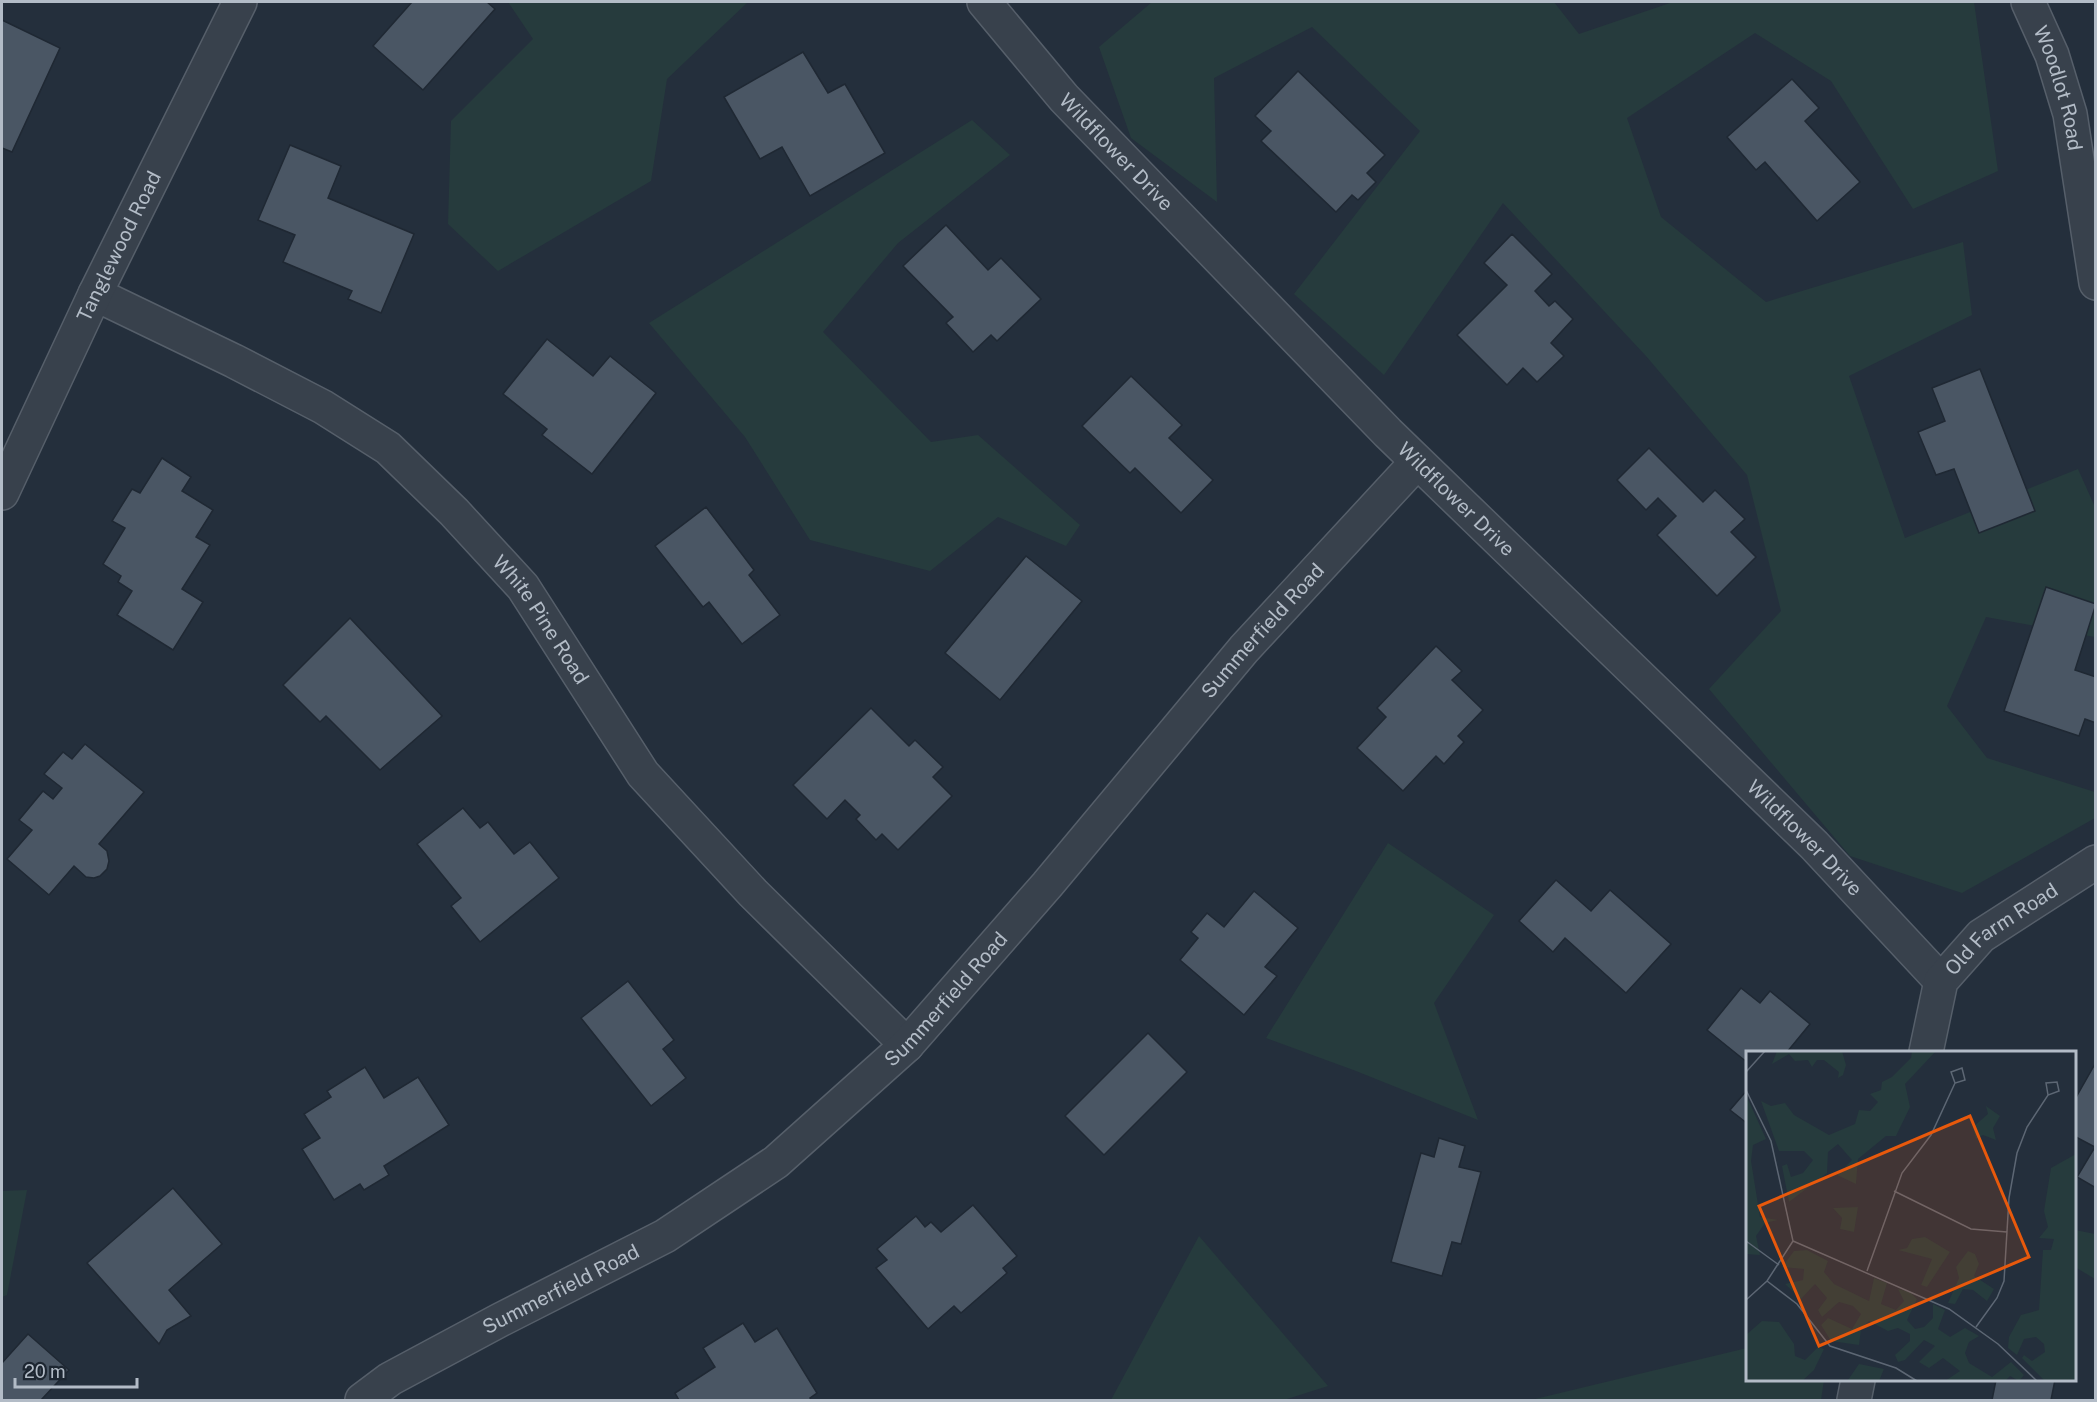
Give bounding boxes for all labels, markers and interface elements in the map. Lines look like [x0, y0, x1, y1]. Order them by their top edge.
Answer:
street label: Woodlot Road [2028, 22, 2087, 152]
street label: Wildflower Drive [1054, 88, 1178, 216]
street label: Tanglewood Road [72, 167, 166, 325]
street label: Wildflower Drive [1393, 437, 1520, 561]
street label: White Pine Road [488, 550, 594, 688]
street label: Summerfield Road [1196, 558, 1329, 703]
street label: Wildflower Drive [1742, 775, 1867, 901]
street label: Old Farm Road [1940, 878, 2062, 980]
street label: Summerfield Road [879, 927, 1012, 1071]
inset map [1746, 1051, 2076, 1381]
street label: Summerfield Road [478, 1239, 643, 1339]
scale bar [15, 1351, 136, 1389]
text: 20 m [24, 1361, 66, 1382]

